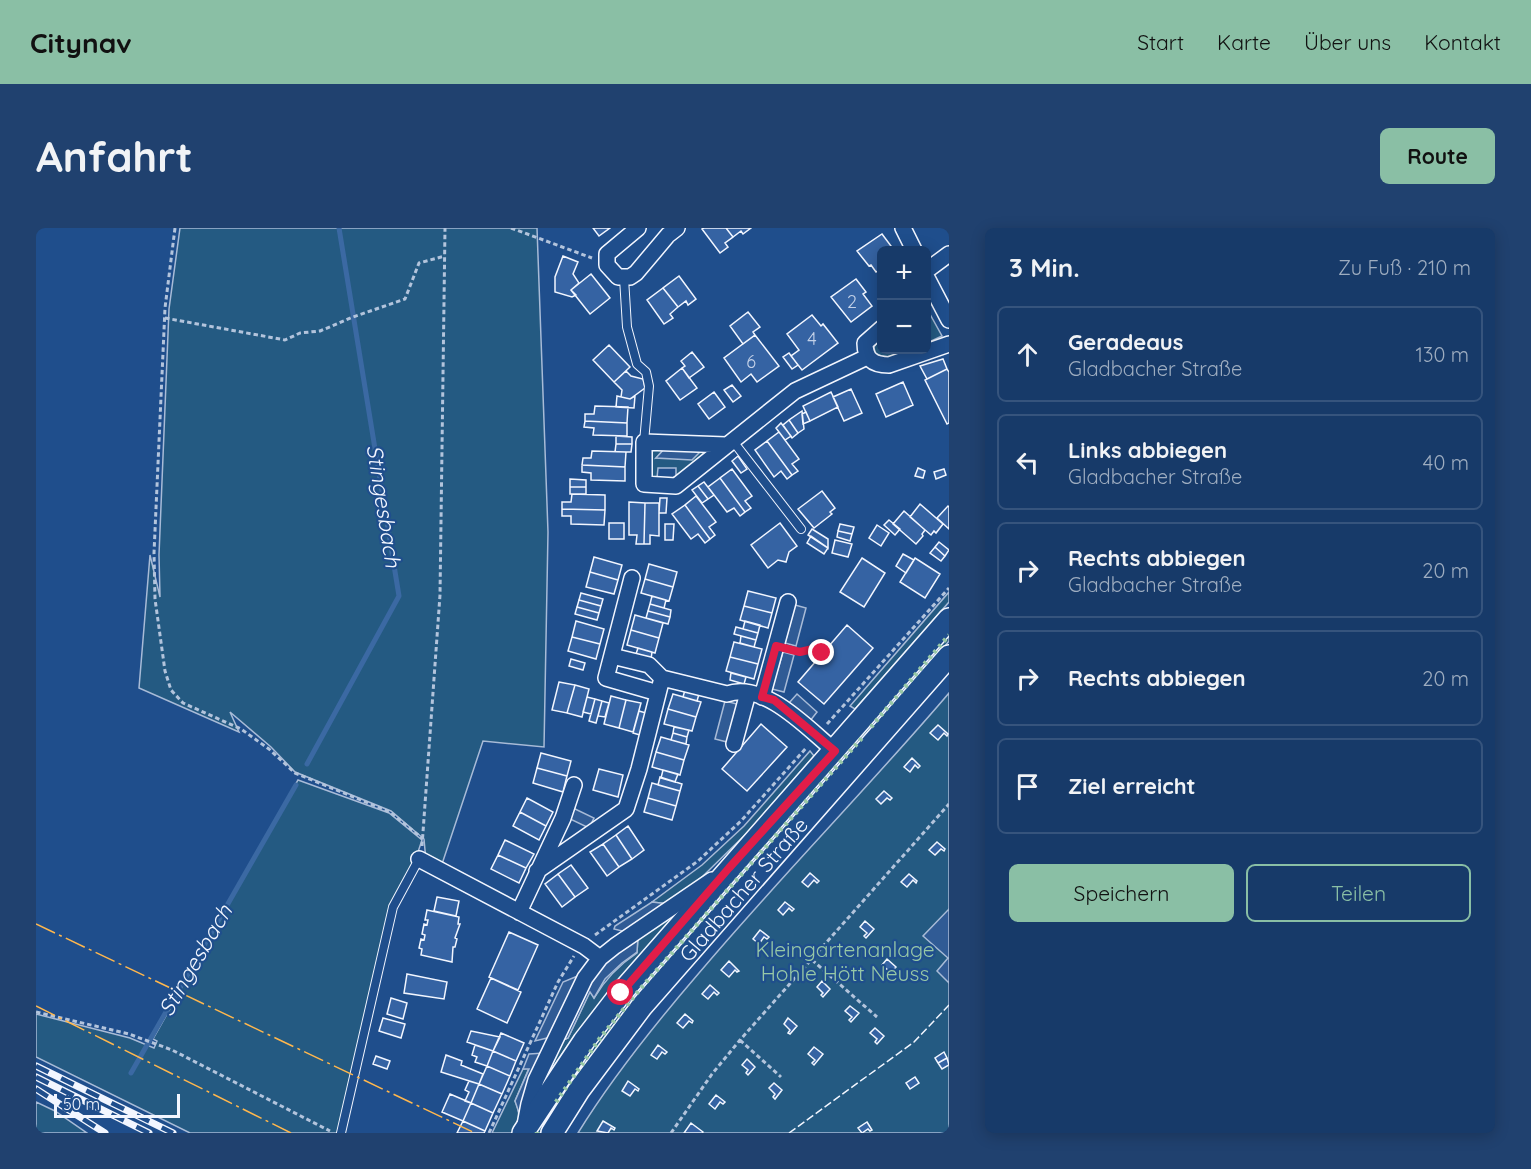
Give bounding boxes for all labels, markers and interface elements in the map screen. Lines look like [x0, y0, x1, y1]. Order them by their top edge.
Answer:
text: Citynav [30, 25, 132, 60]
text: Start [1137, 29, 1184, 55]
text: Karte [1217, 29, 1271, 55]
text: Über uns [1304, 29, 1391, 55]
text: Kontakt [1424, 29, 1501, 55]
button: Route [1380, 128, 1495, 184]
text: Anfahrt [36, 130, 193, 183]
map controls [877, 246, 931, 354]
button: + [877, 246, 931, 300]
text: 3 Min. [1009, 251, 1080, 284]
text: Zu Fuß · 210 m [1338, 255, 1471, 280]
house number: 2 [847, 290, 857, 313]
button: − [877, 300, 931, 354]
house number: 4 [807, 327, 817, 350]
text: Geradeaus [1068, 328, 1183, 356]
icon: ahead [1011, 338, 1044, 371]
text: 130 m [1416, 342, 1469, 367]
house number: 6 [746, 350, 756, 373]
text: Gladbacher Straße [1068, 356, 1242, 381]
text: Links abbiegen [1068, 436, 1227, 464]
water label: Stingesbach [360, 443, 408, 570]
icon: left [1011, 446, 1044, 479]
text: 40 m [1423, 450, 1469, 475]
text: Gladbacher Straße [1068, 464, 1242, 489]
text: Rechts abbiegen [1068, 544, 1246, 572]
icon: right [1011, 554, 1044, 587]
text: 20 m [1422, 558, 1469, 583]
text: Gladbacher Straße [1068, 572, 1242, 597]
route end [808, 639, 834, 665]
icon: right [1011, 662, 1044, 695]
text: Rechts abbiegen [1068, 664, 1246, 692]
text: 20 m [1422, 666, 1469, 691]
icon: arrive [1011, 770, 1044, 803]
text: Ziel erreicht [1068, 772, 1196, 800]
street label: Gladbacher Straße [673, 812, 813, 967]
button: Speichern [1009, 864, 1234, 922]
button: Teilen [1246, 864, 1471, 922]
water label: Stingesbach [152, 899, 238, 1021]
park label: Kleingartenanlage Hohle Hött Neuss [755, 936, 935, 986]
route start [607, 979, 633, 1005]
scale bar [54, 1091, 180, 1118]
text: 50 m [63, 1094, 100, 1114]

